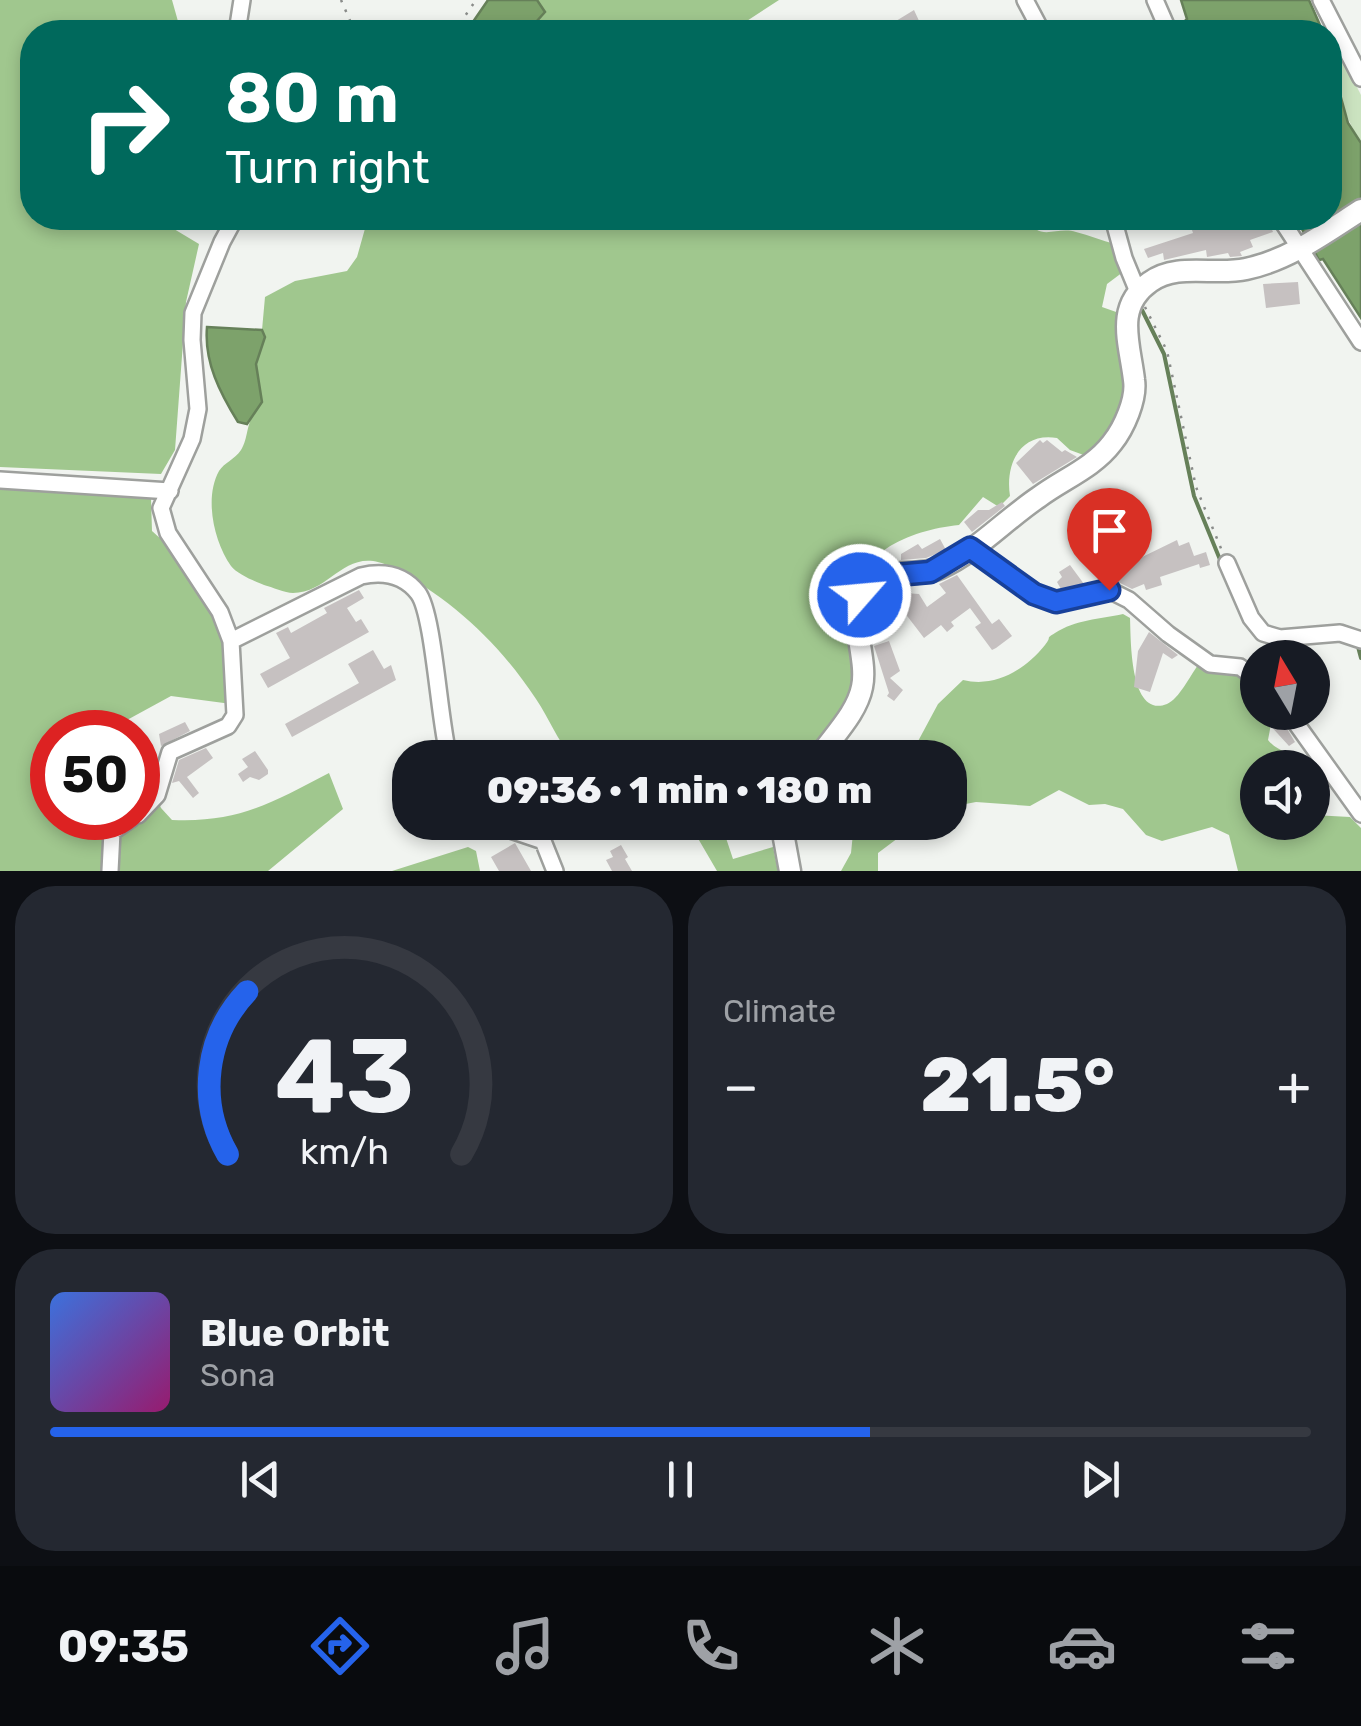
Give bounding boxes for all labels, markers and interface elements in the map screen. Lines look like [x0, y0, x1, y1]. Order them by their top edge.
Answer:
text: 80 m [225, 57, 399, 140]
icon: right [60, 60, 190, 190]
text: Turn right [225, 141, 429, 194]
pin [1067, 488, 1152, 591]
icon: arrive [1082, 503, 1137, 558]
position arrow [808, 543, 912, 647]
north arrow [1240, 640, 1330, 730]
map controls [1240, 640, 1330, 840]
speed limit sign: 50 [30, 710, 160, 840]
button: sound [1240, 750, 1330, 840]
text: 09:36 · 1 min · 180 m [487, 767, 872, 813]
text: Climate [723, 992, 836, 1030]
text: 43 [274, 1015, 414, 1138]
text: 21.5° [921, 1041, 1115, 1130]
text: − [723, 1054, 759, 1119]
text: + [1277, 1054, 1311, 1119]
text: km/h [299, 1131, 389, 1173]
text: Blue Orbit [200, 1310, 390, 1356]
text: Sona [200, 1356, 275, 1394]
icon: previous [233, 1452, 288, 1507]
icon: pause [653, 1452, 708, 1507]
icon: next [1073, 1452, 1128, 1507]
icon: directions [305, 1611, 375, 1681]
icon: music [490, 1611, 560, 1681]
icon: phone [676, 1611, 746, 1681]
icon: climate [862, 1611, 932, 1681]
icon: car [1047, 1611, 1117, 1681]
icon: filters [1233, 1611, 1303, 1681]
text: 09:35 [58, 1620, 189, 1673]

